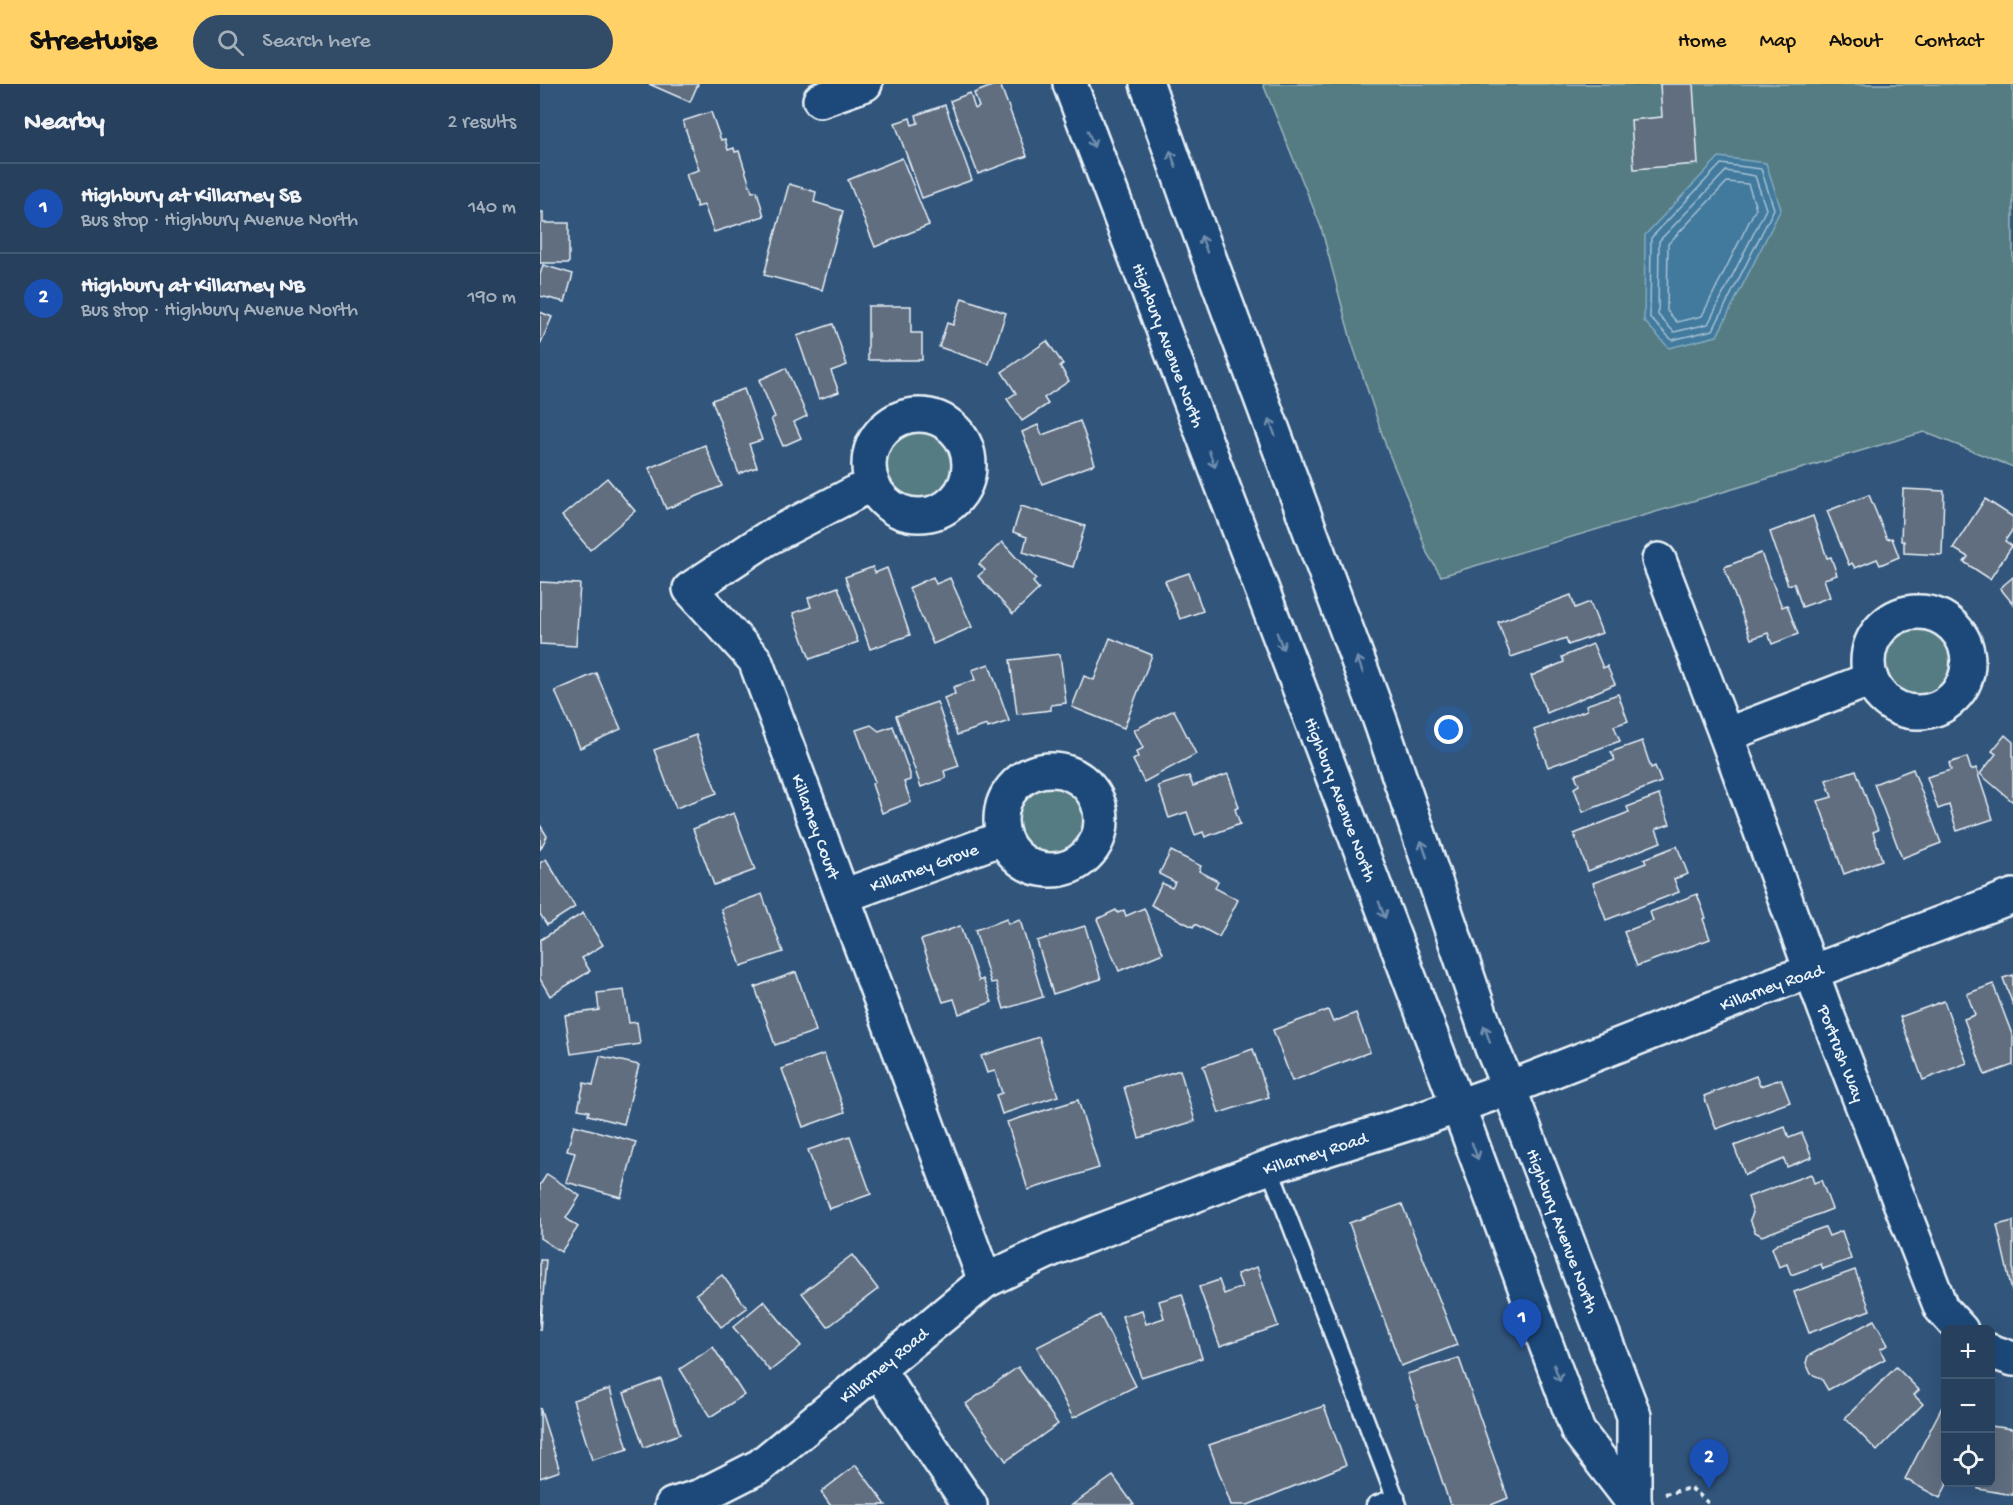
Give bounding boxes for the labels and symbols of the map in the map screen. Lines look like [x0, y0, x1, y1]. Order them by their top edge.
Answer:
one-way arrow [1086, 129, 1097, 148]
one-way arrow [1167, 150, 1178, 169]
one-way arrow [1198, 235, 1209, 254]
street label: Highbury Avenue North [1126, 260, 1208, 431]
one-way arrow [1265, 418, 1276, 437]
one-way arrow [1207, 449, 1218, 467]
one-way arrow [1276, 631, 1287, 650]
one-way arrow [1353, 656, 1364, 675]
street label: Highbury Avenue North [1298, 715, 1380, 886]
your location [1434, 715, 1463, 744]
street label: Killarney Court [785, 772, 844, 884]
street label: Killarney Grove [868, 840, 982, 898]
one-way arrow [1418, 840, 1429, 859]
one-way arrow [1378, 900, 1389, 919]
street label: Killarney Road [1717, 960, 1828, 1017]
street label: Portrush Way [1811, 1001, 1868, 1106]
one-way arrow [1481, 1025, 1492, 1044]
street label: Killarney Road [1260, 1128, 1372, 1181]
one-way arrow [1470, 1141, 1481, 1160]
street label: Highbury Avenue North [1520, 1146, 1602, 1317]
pin: 1 [1502, 1300, 1542, 1349]
street label: Killarney Road [836, 1323, 934, 1409]
one-way arrow [1552, 1364, 1563, 1382]
pin: 2 [1690, 1440, 1728, 1489]

